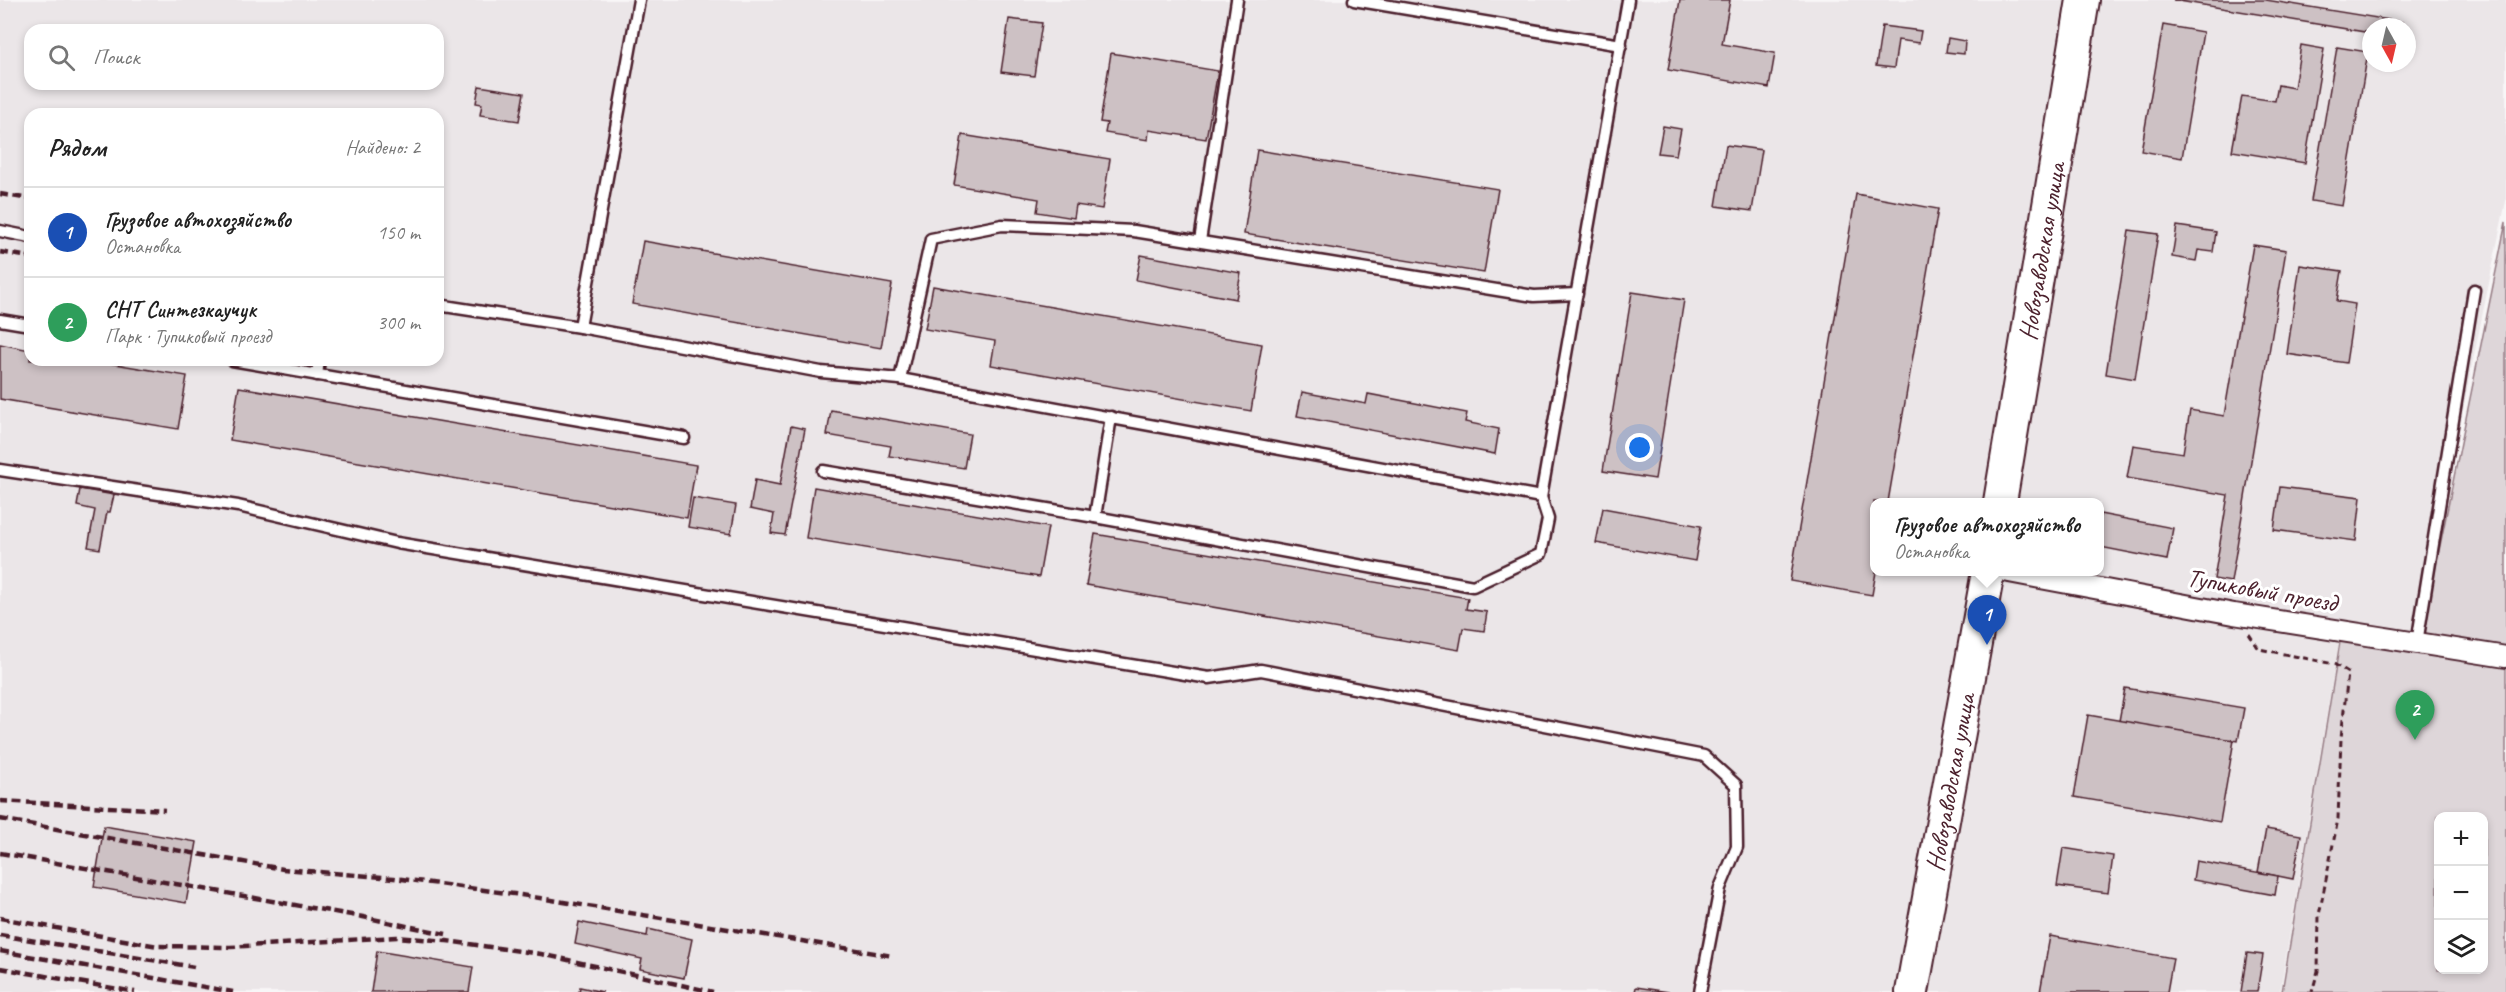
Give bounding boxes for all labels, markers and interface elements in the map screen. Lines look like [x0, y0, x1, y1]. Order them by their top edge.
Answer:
north arrow [2362, 18, 2416, 72]
search box [24, 24, 444, 90]
icon: search [45, 41, 78, 74]
text: Поиск [93, 43, 139, 71]
text: Рядом [48, 131, 106, 164]
text: Найдено: 2 [345, 135, 420, 160]
street label: Новозаводская улица [2010, 158, 2073, 343]
text: Грузовое автохозяйство [105, 206, 291, 234]
text: 1 [63, 220, 72, 245]
text: 150 m [377, 220, 420, 245]
text: Остановка [105, 234, 180, 259]
text: СНТ Синтезкаучук [105, 296, 256, 324]
text: 2 [63, 310, 72, 335]
text: 300 m [377, 310, 420, 335]
text: Парк · Тупиковый проезд [105, 324, 271, 349]
your location [1625, 433, 1654, 462]
popup [1870, 498, 2104, 576]
text: Грузовое автохозяйство [1894, 511, 2080, 539]
text: Остановка [1894, 539, 1969, 564]
street label: Тупиковый проезд [2184, 561, 2342, 620]
pin: 1 [1968, 596, 2006, 645]
street label: Новозаводская улица [1918, 689, 1983, 874]
pin: 2 [2396, 690, 2434, 740]
map controls [2434, 812, 2488, 974]
button: + [2434, 812, 2488, 866]
button: − [2434, 866, 2488, 920]
button: layers [2434, 920, 2488, 974]

